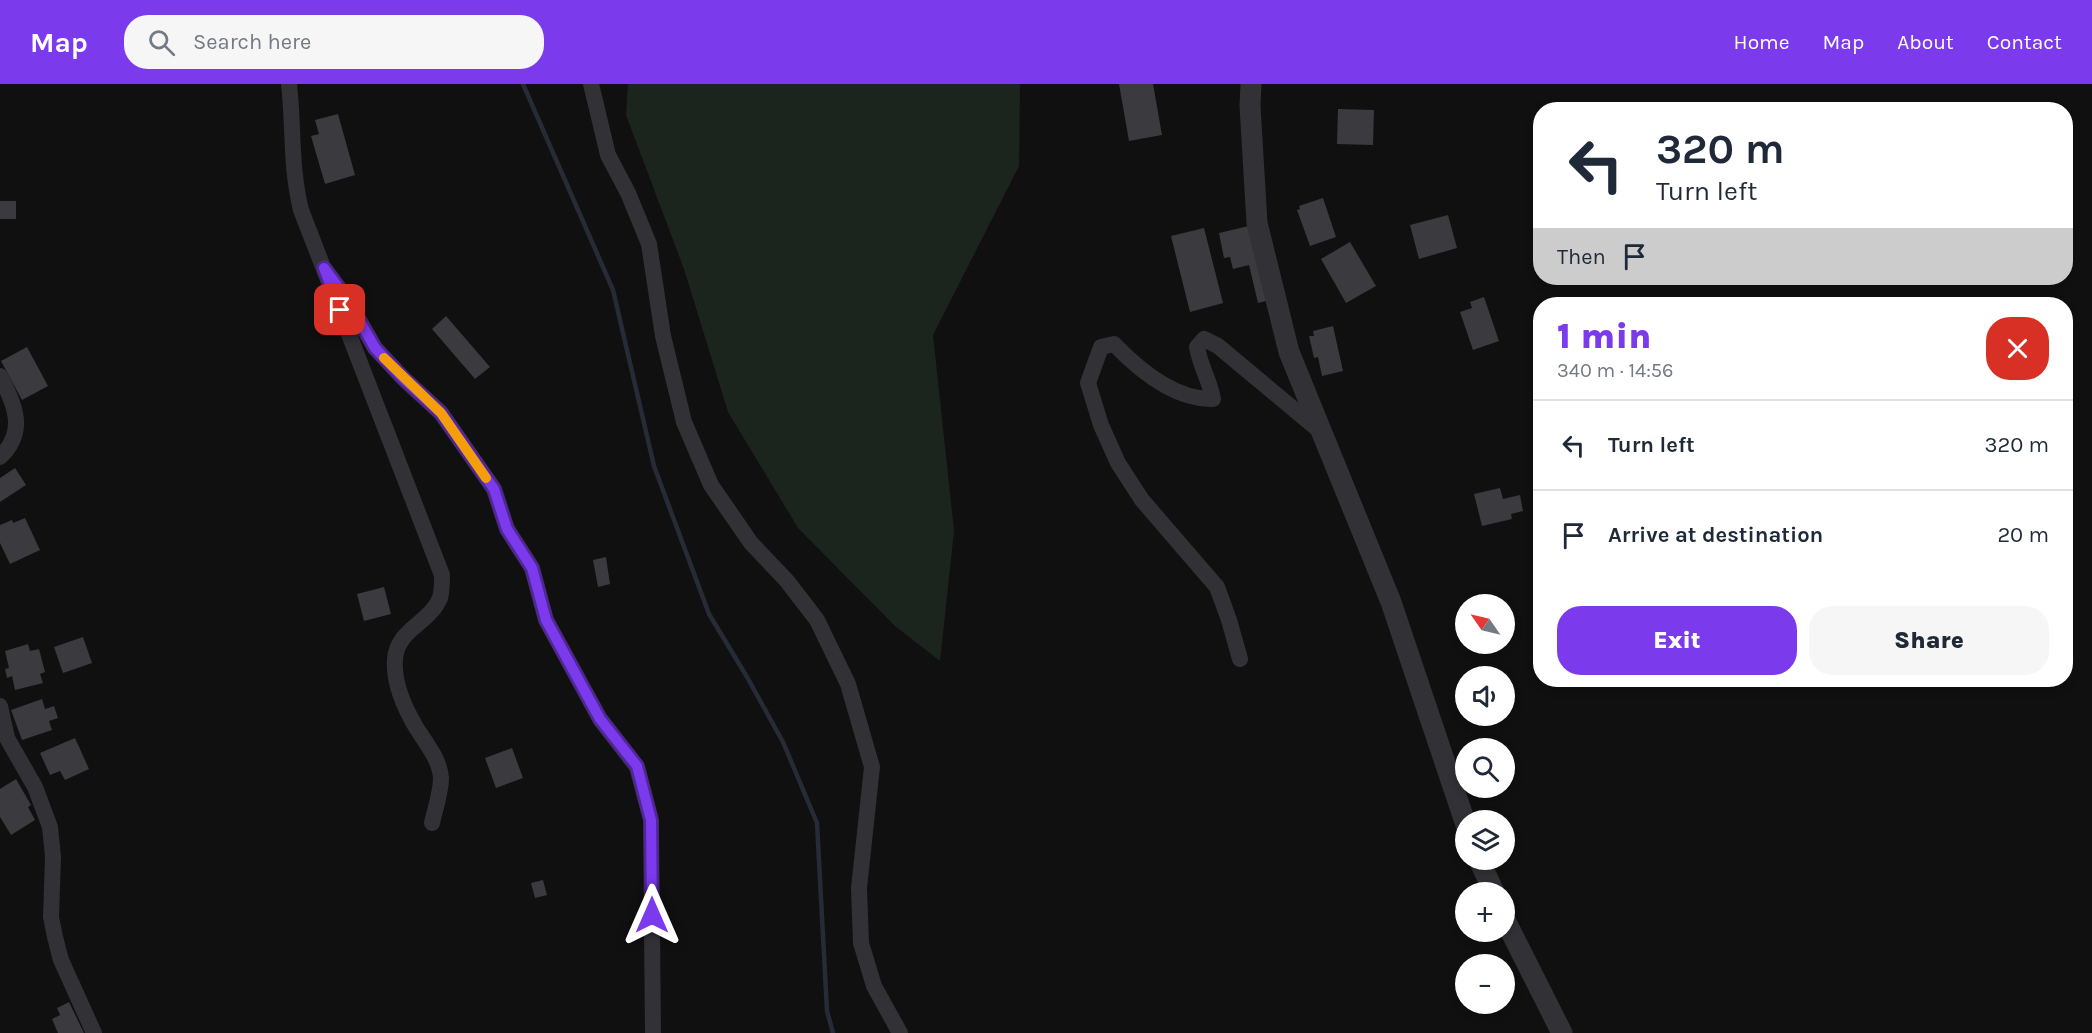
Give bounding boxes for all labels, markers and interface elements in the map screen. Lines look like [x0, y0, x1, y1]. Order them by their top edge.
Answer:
search box [124, 15, 544, 69]
text: Map [30, 26, 88, 59]
icon: search [145, 26, 178, 59]
text: Search here [193, 29, 311, 55]
text: Home [1734, 30, 1790, 54]
text: Map [1823, 30, 1864, 54]
text: About [1897, 30, 1954, 54]
text: Contact [1987, 30, 2062, 54]
text: 320 m [1656, 124, 1785, 174]
icon: left [1557, 126, 1635, 204]
text: Turn left [1656, 175, 1757, 207]
icon: arrive [1618, 240, 1651, 273]
text: Then [1557, 244, 1606, 270]
pin [314, 284, 365, 335]
icon: arrive [323, 293, 356, 326]
text: 1 min [1557, 315, 1651, 357]
button: close [1986, 317, 2049, 380]
text: 340 m · 14:56 [1557, 359, 1674, 382]
icon: left [1557, 429, 1590, 462]
text: Turn left [1608, 432, 1695, 458]
text: 320 m [1984, 432, 2049, 458]
icon: arrive [1557, 519, 1590, 552]
text: Arrive at destination [1608, 522, 1823, 548]
text: 20 m [1997, 522, 2049, 548]
north arrow [1455, 594, 1515, 654]
map controls [1455, 594, 1515, 1014]
button: Exit [1557, 606, 1797, 675]
button: Share [1809, 606, 2049, 675]
button: sound [1455, 666, 1515, 726]
button: search [1455, 738, 1515, 798]
button: layers [1455, 810, 1515, 870]
button: + [1455, 882, 1515, 942]
position arrow [620, 883, 684, 947]
button: − [1455, 954, 1515, 1014]

